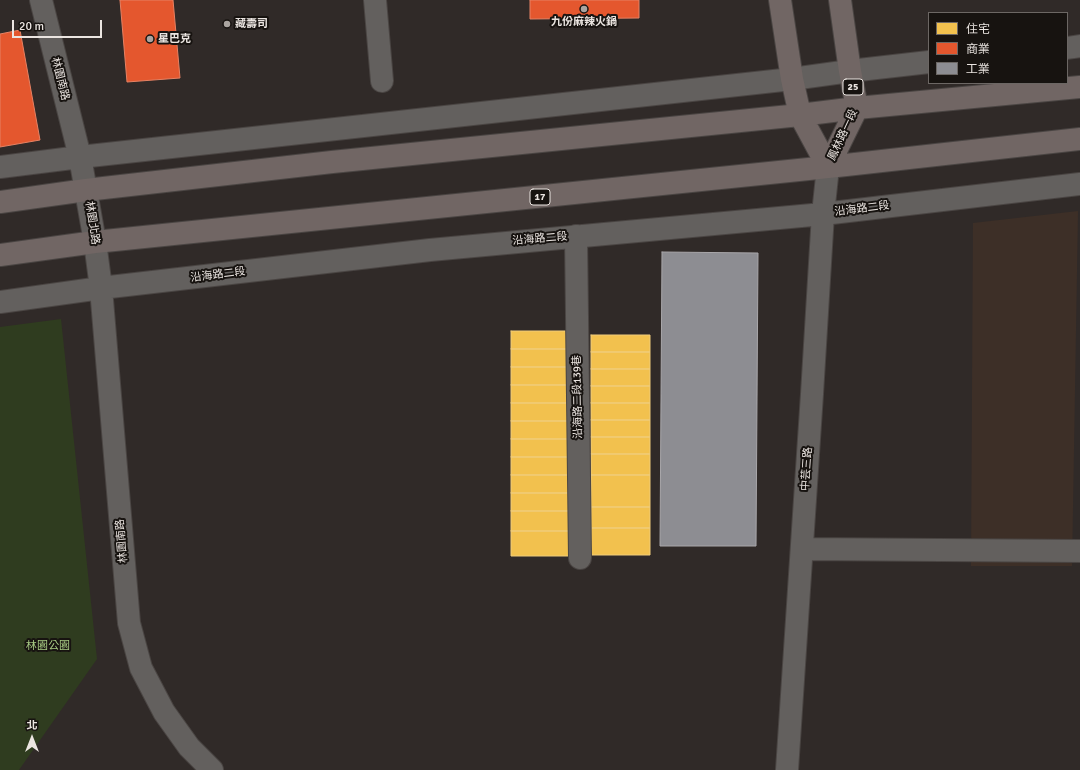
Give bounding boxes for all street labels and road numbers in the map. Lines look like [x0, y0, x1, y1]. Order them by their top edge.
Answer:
street label: 林園南路 [48, 56, 72, 102]
road number: 25 [843, 79, 863, 95]
street label: 鳳林路一段 [825, 107, 861, 163]
road number: 17 [530, 189, 550, 205]
street label: 沿海路二段 [834, 199, 890, 219]
street label: 林園北路 [82, 200, 102, 246]
street label: 沿海路二段 [512, 230, 568, 248]
street label: 沿海路二段 [190, 265, 246, 285]
street label: 沿海路二段139巷 [571, 355, 585, 439]
street label: 中芸三路 [799, 447, 815, 491]
street label: 林園南路 [114, 519, 130, 563]

